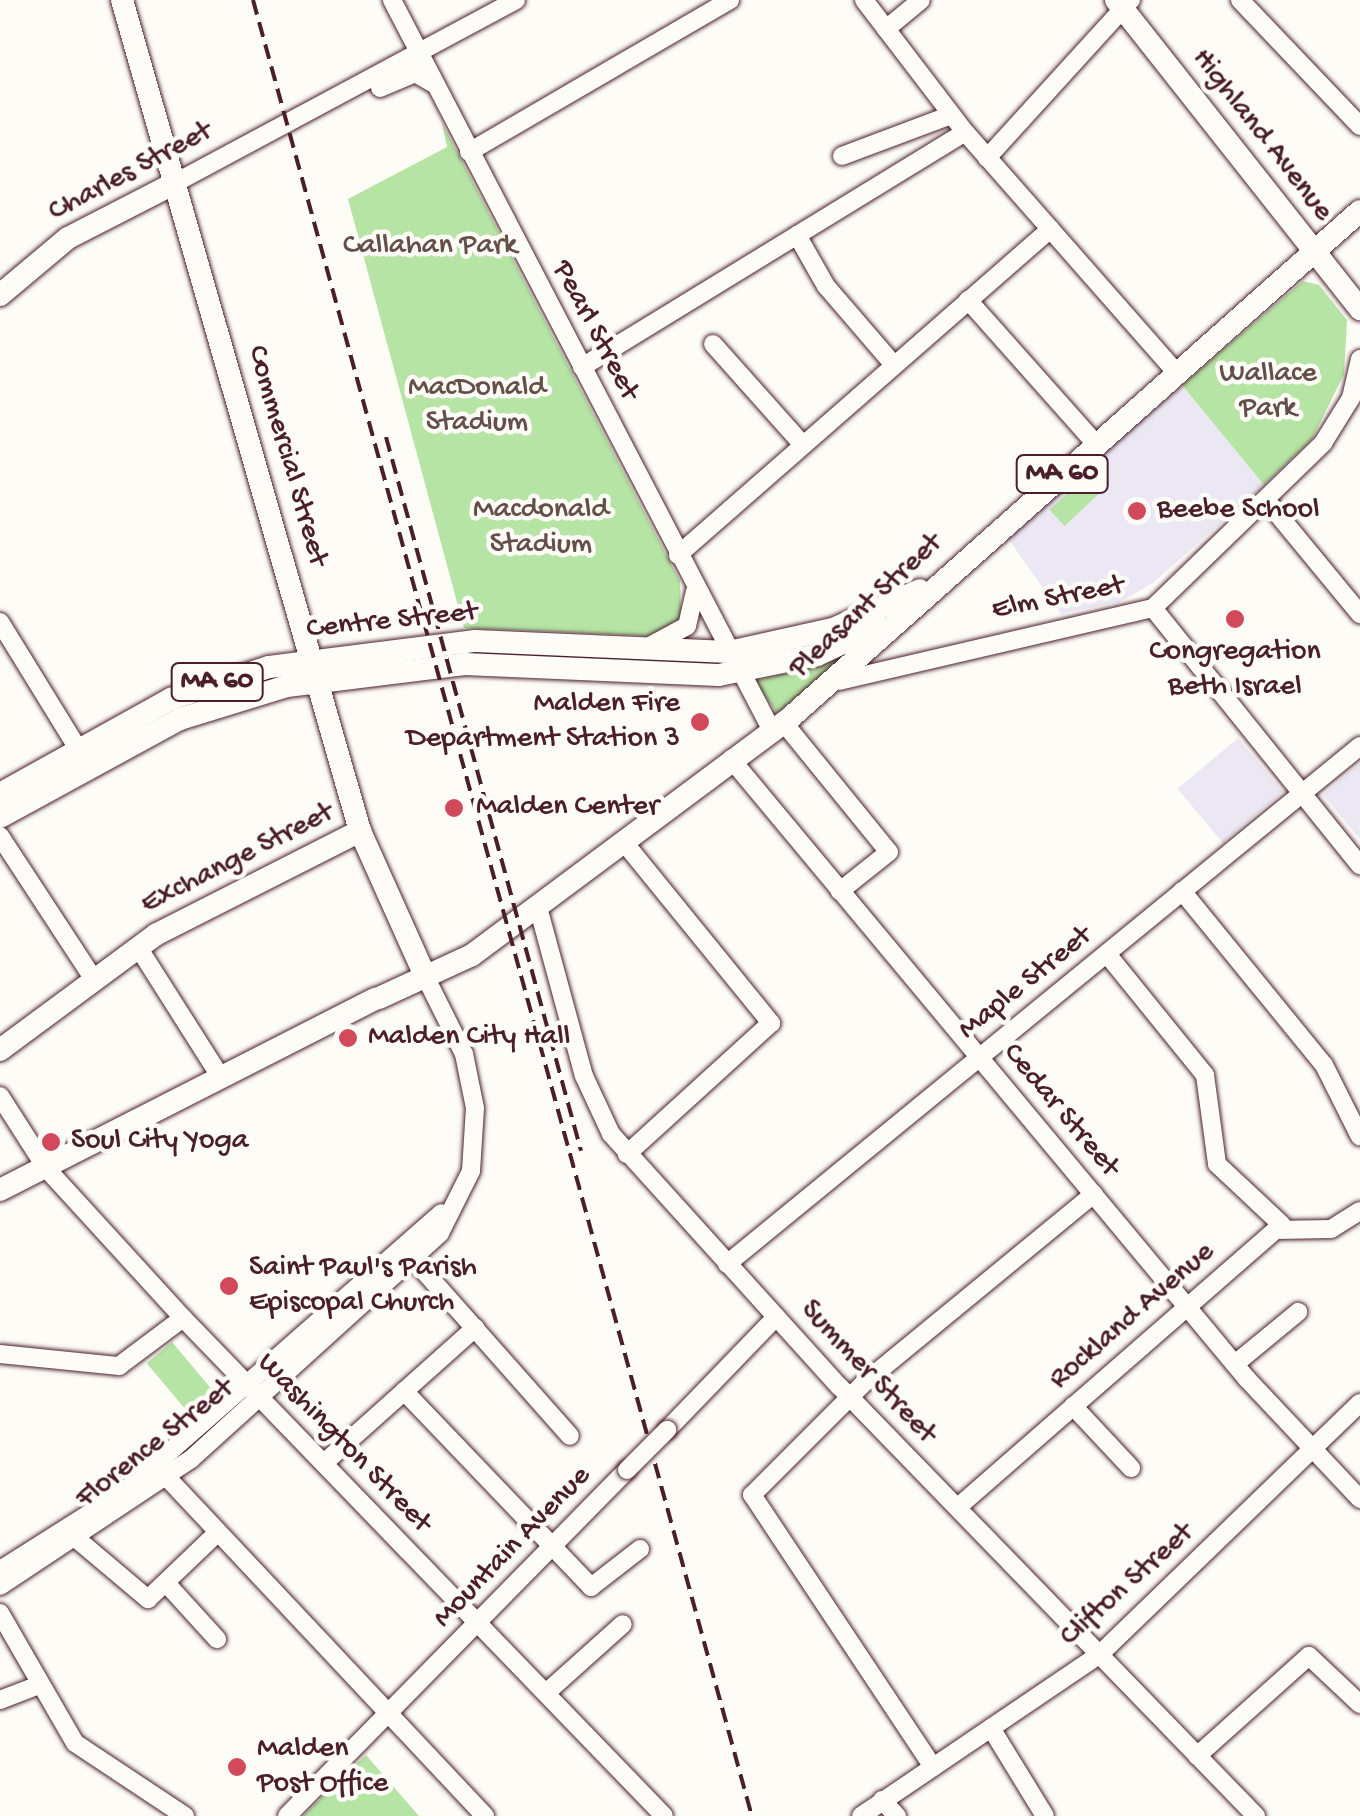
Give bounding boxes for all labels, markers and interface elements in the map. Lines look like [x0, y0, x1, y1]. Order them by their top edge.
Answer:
street label: Highland Avenue [1182, 42, 1340, 230]
street label: Charles Street [43, 115, 219, 231]
park label: Callahan Park [343, 229, 517, 265]
street label: Pearl Street [542, 255, 646, 407]
street label: Commercial Street [237, 342, 335, 570]
park label: Wallace Park [1219, 357, 1317, 428]
park label: MacDonald Stadium [408, 371, 546, 442]
road number: MA 60 [1014, 451, 1110, 497]
park label: Macdonald Stadium [473, 493, 609, 564]
place label: Beebe School [1157, 493, 1320, 529]
marker: Beebe School [1126, 500, 1148, 522]
street label: Pleasant Street [783, 527, 951, 687]
street label: Elm Street [989, 569, 1127, 629]
street label: Centre Street [305, 595, 479, 649]
marker: Congregation Beth Israel [1224, 608, 1246, 630]
place label: Congregation Beth Israel [1149, 635, 1321, 706]
road number: MA 60 [170, 659, 264, 705]
place label: Malden Fire Department Station 3 [406, 687, 680, 758]
marker: Malden Fire Department Station 3 [689, 711, 711, 733]
place label: Malden Center [476, 790, 659, 826]
marker: Malden Center [441, 795, 467, 821]
street label: Exchange Street [136, 796, 340, 924]
street label: Maple Street [952, 919, 1100, 1049]
place label: Malden City Hall [368, 1020, 570, 1056]
marker: Malden City Hall [337, 1027, 359, 1049]
street label: Cedar Street [994, 1037, 1126, 1185]
place label: Soul City Yoga [71, 1124, 248, 1160]
marker: Soul City Yoga [40, 1131, 62, 1153]
street label: Rockland Avenue [1043, 1235, 1223, 1399]
place label: Saint Paul's Parish Episcopal Church [249, 1251, 477, 1322]
marker: Saint Paul's Parish Episcopal Church [218, 1275, 240, 1297]
street label: Summer Street [791, 1294, 943, 1452]
street label: Washington Street [248, 1347, 438, 1541]
street label: Florence Street [70, 1372, 242, 1518]
street label: Mountain Avenue [427, 1459, 599, 1637]
street label: Clifton Street [1054, 1517, 1202, 1655]
place label: Malden Post Office [257, 1732, 388, 1802]
marker: Malden Post Office [226, 1756, 248, 1778]

